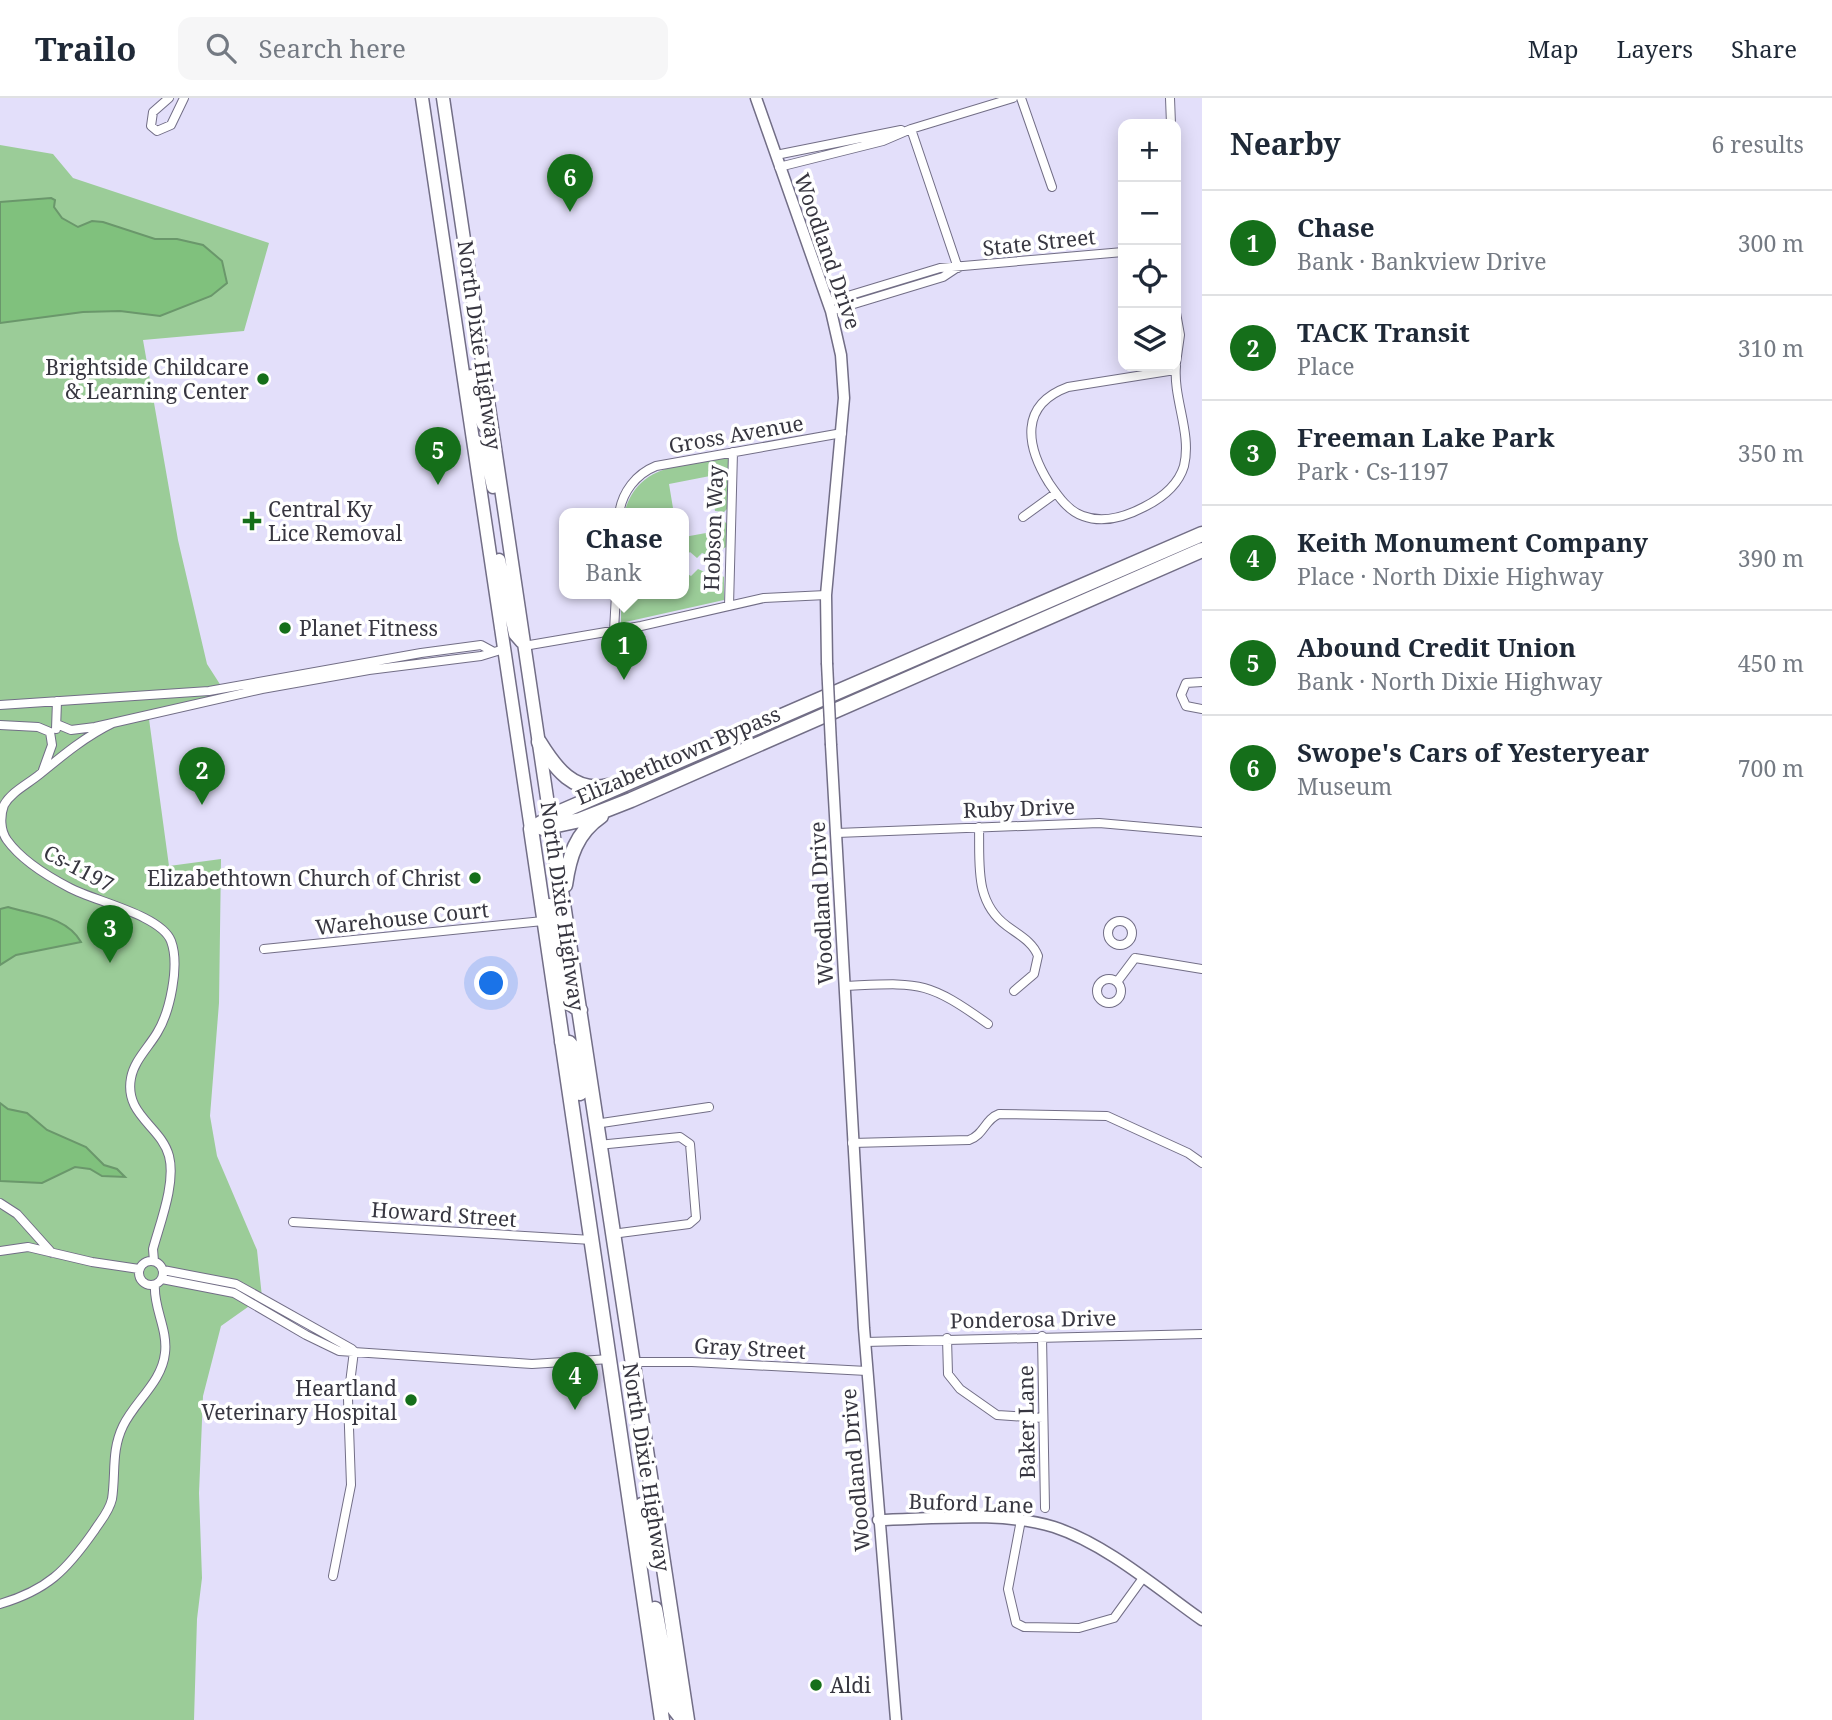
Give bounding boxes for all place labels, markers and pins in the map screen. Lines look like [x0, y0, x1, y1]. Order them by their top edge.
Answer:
pin: 6 [547, 154, 593, 212]
place label: Brightside Childcare & Learning Center [45, 353, 249, 405]
marker: Brightside Childcare & Learning Center [255, 371, 271, 387]
pin: 5 [415, 427, 461, 485]
place label: Central Ky Lice Removal [268, 495, 403, 547]
marker: Central Ky Lice Removal [242, 511, 262, 531]
place label: Planet Fitness [299, 614, 438, 642]
marker: Planet Fitness [277, 620, 293, 636]
pin: 1 [601, 622, 647, 680]
pin: 2 [179, 747, 225, 805]
place label: Elizabethtown Church of Christ [147, 864, 461, 892]
marker: Elizabethtown Church of Christ [467, 870, 483, 886]
pin: 3 [87, 905, 133, 963]
pin: 4 [552, 1352, 598, 1410]
place label: Heartland Veterinary Hospital [201, 1374, 397, 1426]
marker: Heartland Veterinary Hospital [403, 1392, 419, 1408]
place label: Aldi [830, 1671, 871, 1699]
marker: Aldi [808, 1677, 824, 1693]

